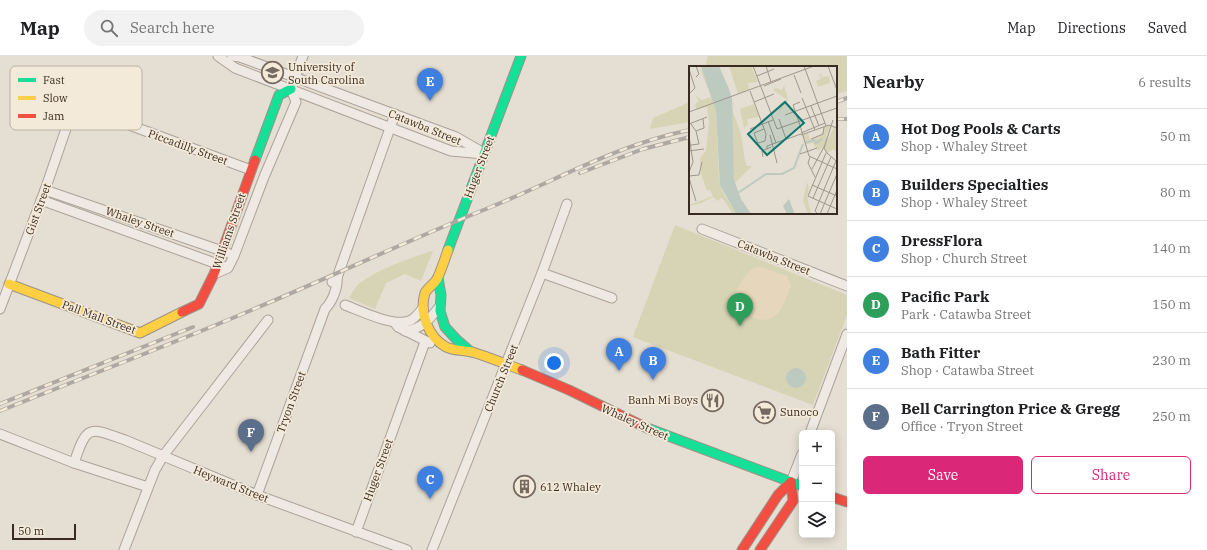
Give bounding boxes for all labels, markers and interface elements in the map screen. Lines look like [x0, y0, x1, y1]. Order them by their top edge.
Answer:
search box [84, 10, 364, 46]
text: Map [20, 16, 60, 40]
icon: search [98, 17, 120, 39]
text: Search here [130, 18, 214, 37]
text: Map [1007, 19, 1036, 37]
text: Directions [1058, 19, 1126, 37]
text: Saved [1148, 19, 1187, 37]
school or university icon: University of South Carolina [260, 60, 286, 86]
place label: University of South Carolina [288, 60, 365, 87]
legend [10, 66, 142, 130]
inset map [689, 66, 837, 214]
pin: E [417, 68, 443, 101]
text: Nearby [863, 71, 924, 93]
text: Fast [43, 73, 65, 87]
text: 6 results [1138, 74, 1191, 91]
text: Slow [43, 91, 68, 105]
street label: Catawba Street [386, 106, 464, 148]
text: Jam [43, 109, 65, 123]
text: Hot Dog Pools & Carts [901, 119, 1061, 138]
street label: Piccadilly Street [146, 126, 230, 168]
text: A [871, 128, 881, 145]
text: 50 m [1160, 128, 1191, 145]
street label: Huger Street [461, 134, 497, 200]
text: Shop · Whaley Street [901, 138, 1027, 155]
text: Builders Specialties [901, 175, 1048, 194]
street label: Gist Street [22, 181, 54, 237]
text: B [871, 184, 881, 201]
text: 80 m [1160, 184, 1191, 201]
street label: Williams Street [209, 191, 249, 271]
text: Shop · Whaley Street [901, 194, 1027, 211]
street label: Whaley Street [104, 204, 176, 240]
text: DressFlora [901, 231, 983, 250]
street label: Catawba Street [735, 236, 813, 278]
text: C [872, 240, 880, 257]
text: 140 m [1152, 240, 1191, 257]
text: Shop · Church Street [901, 250, 1027, 267]
text: Pacific Park [901, 287, 989, 306]
pin: D [727, 293, 753, 326]
text: D [871, 296, 881, 313]
text: 150 m [1152, 296, 1191, 313]
street label: Pall Mall Street [60, 297, 138, 337]
text: Park · Catawba Street [901, 306, 1031, 323]
pin: A [606, 338, 632, 371]
street label: Church Street [481, 342, 521, 414]
text: Bath Fitter [901, 343, 980, 362]
pin: B [640, 347, 666, 380]
text: E [872, 352, 880, 369]
text: 230 m [1152, 352, 1191, 369]
your location [544, 353, 564, 373]
text: Shop · Catawba Street [901, 362, 1034, 379]
street label: Tryon Street [273, 369, 309, 435]
restaurant icon: Banh Mi Boys [700, 387, 726, 413]
place label: Banh Mi Boys [628, 393, 698, 407]
supermarket icon: Sunoco [751, 399, 777, 425]
text: Bell Carrington Price & Gregg [901, 399, 1120, 418]
street label: Whaley Street [599, 401, 671, 443]
place label: Sunoco [780, 405, 818, 419]
text: F [872, 408, 880, 425]
text: 250 m [1152, 408, 1191, 425]
text: Office · Tryon Street [901, 418, 1023, 435]
pin: F [238, 419, 264, 452]
map controls [799, 430, 835, 538]
button: + [799, 430, 835, 466]
street label: Huger Street [360, 437, 396, 503]
button: Save [863, 456, 1023, 494]
button: Share [1031, 456, 1191, 494]
street label: Heyward Street [191, 463, 271, 506]
pin: C [417, 466, 443, 499]
button: − [799, 466, 835, 502]
building icon: 612 Whaley [511, 474, 537, 500]
place label: 612 Whaley [540, 480, 601, 494]
button: layers [799, 502, 835, 538]
scale bar [12, 522, 76, 541]
text: 50 m [18, 524, 44, 538]

